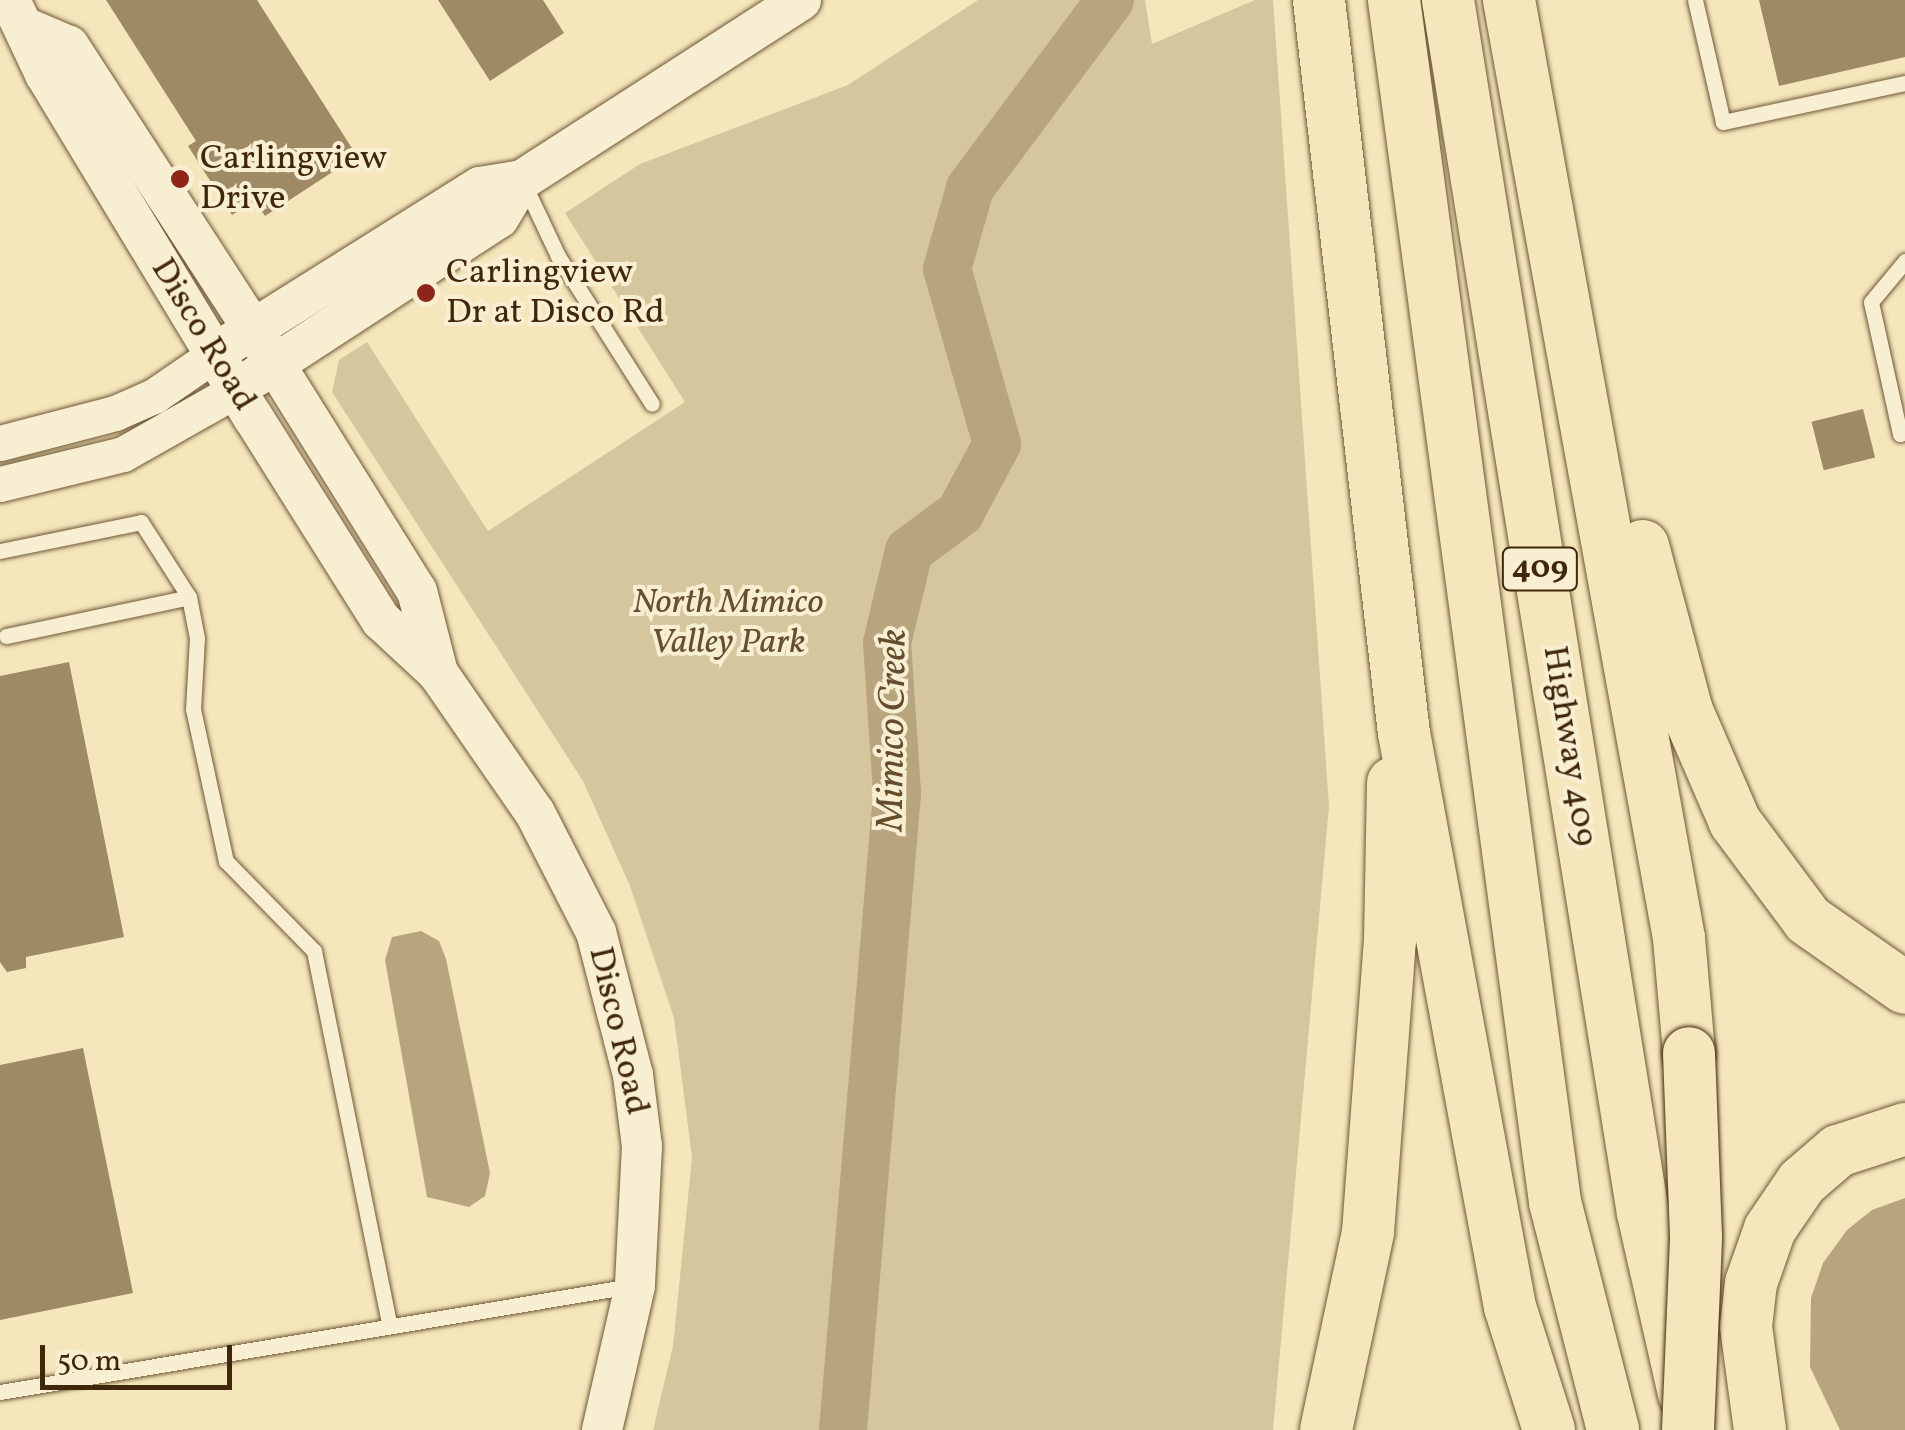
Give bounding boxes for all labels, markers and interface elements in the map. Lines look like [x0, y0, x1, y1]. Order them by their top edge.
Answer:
place label: Carlingview Drive [200, 138, 387, 220]
marker: Carlingview Drive [169, 168, 191, 190]
street label: Disco Road [141, 251, 265, 419]
place label: Carlingview Dr at Disco Rd [446, 252, 665, 334]
marker: Carlingview Dr at Disco Rd [415, 282, 437, 304]
road number: 409 [1500, 542, 1580, 596]
park label: North Mimico Valley Park [633, 582, 823, 664]
water label: Mimico Creek [869, 629, 919, 831]
street label: Highway 409 [1532, 642, 1606, 850]
street label: Disco Road [578, 943, 658, 1119]
scale bar [45, 1325, 238, 1387]
text: 50 m [57, 1341, 121, 1383]

